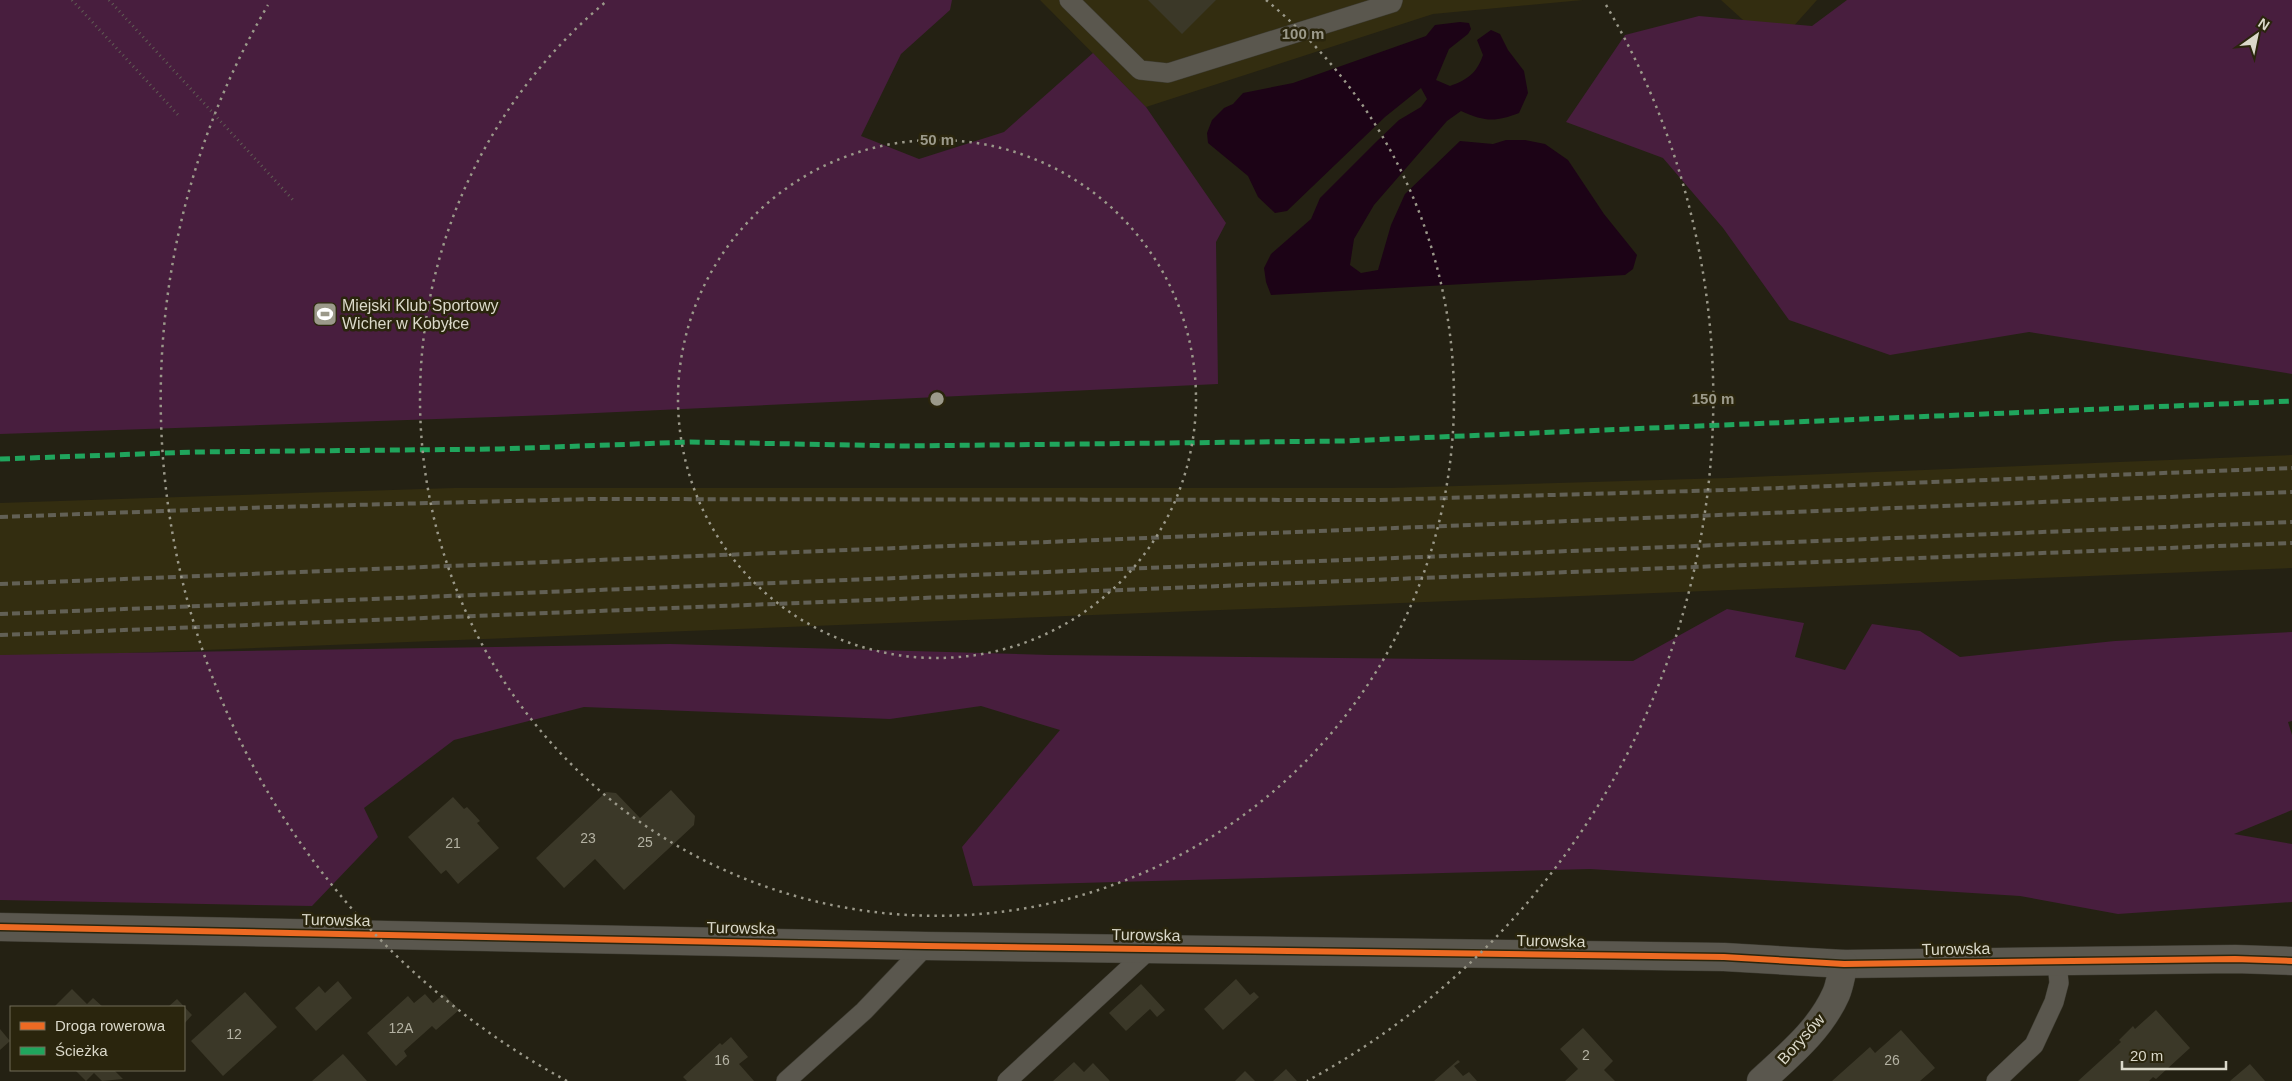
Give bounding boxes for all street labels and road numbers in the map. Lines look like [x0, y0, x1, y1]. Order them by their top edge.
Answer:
street label: Turowska [301, 911, 371, 929]
street label: Turowska [706, 919, 776, 937]
street label: Turowska [1111, 926, 1181, 944]
street label: Turowska [1516, 932, 1586, 950]
street label: Turowska [1921, 940, 1991, 958]
street label: Borysów [1774, 1010, 1828, 1067]

